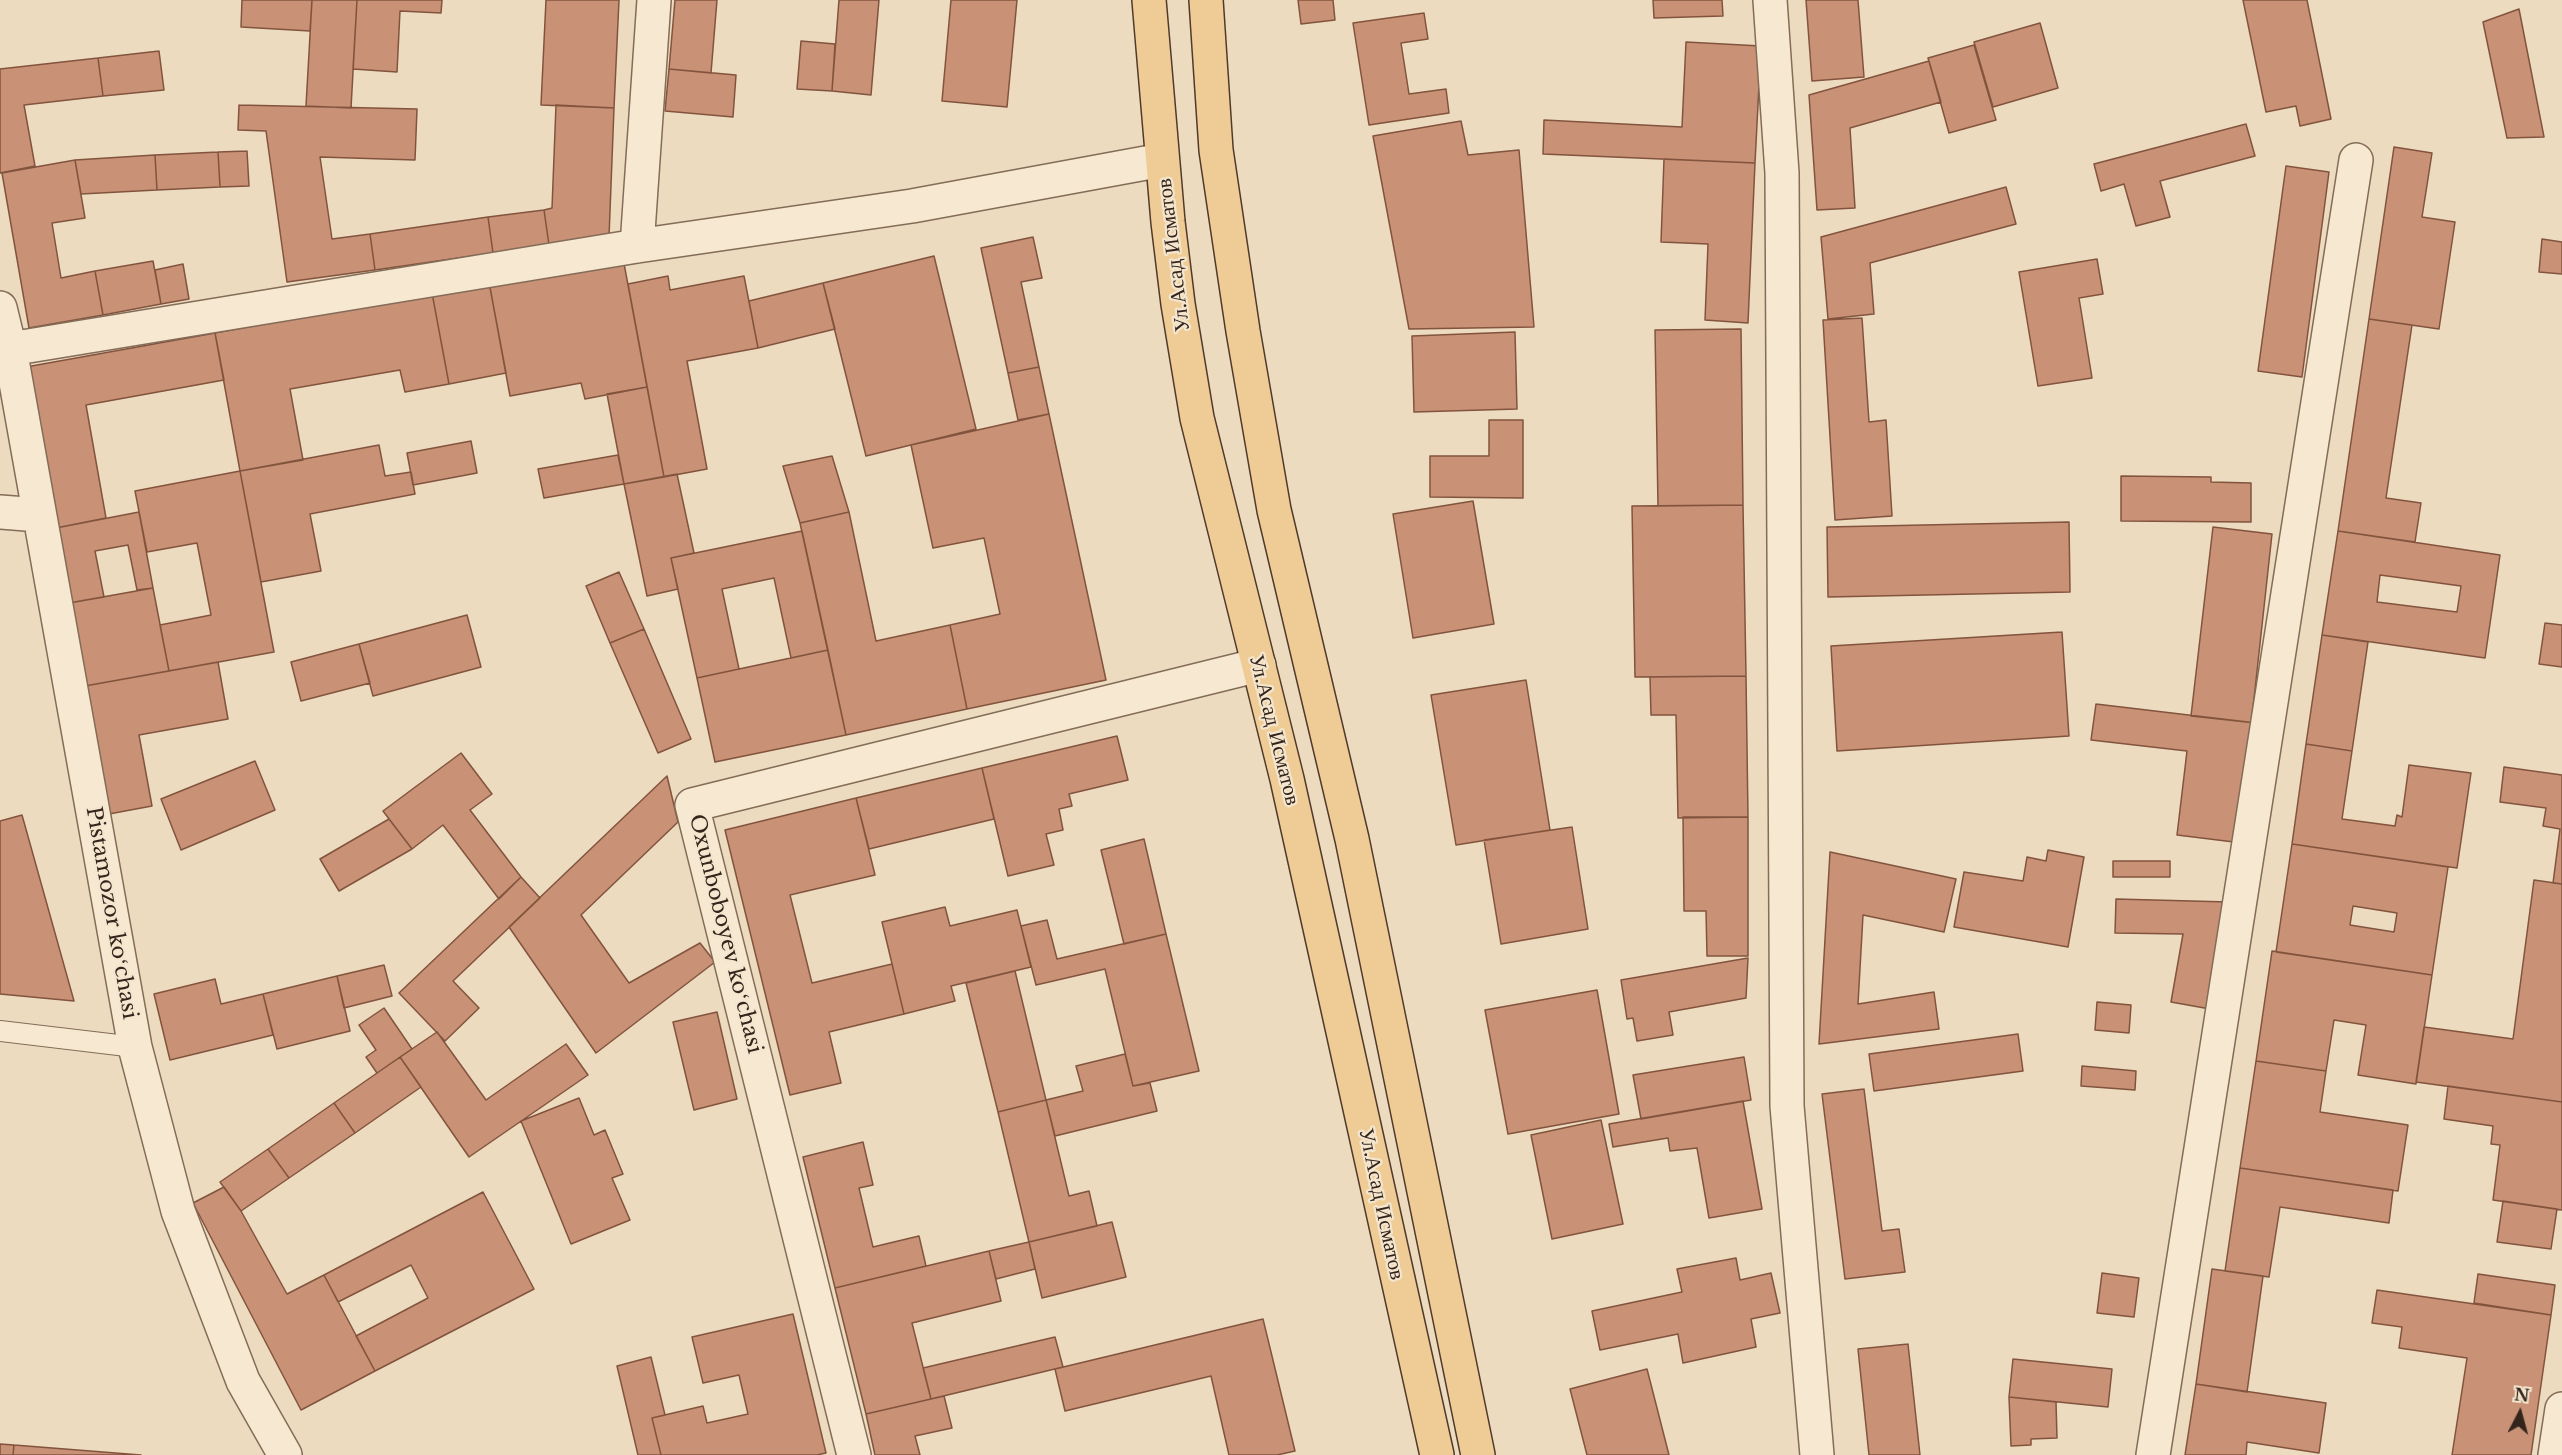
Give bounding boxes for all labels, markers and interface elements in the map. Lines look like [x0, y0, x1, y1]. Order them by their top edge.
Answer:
street label: Ул.Асад Исматов [1152, 177, 1196, 333]
street label: Ул.Асад Исматов [1243, 652, 1305, 808]
street label: Pistamozor koʻchasi [80, 805, 142, 1021]
street label: Oxunboboyev koʻchasi [683, 812, 767, 1056]
street label: Ул.Асад Исматов [1353, 1126, 1409, 1282]
north arrow [2490, 1383, 2550, 1443]
text: N [2513, 1384, 2530, 1406]

